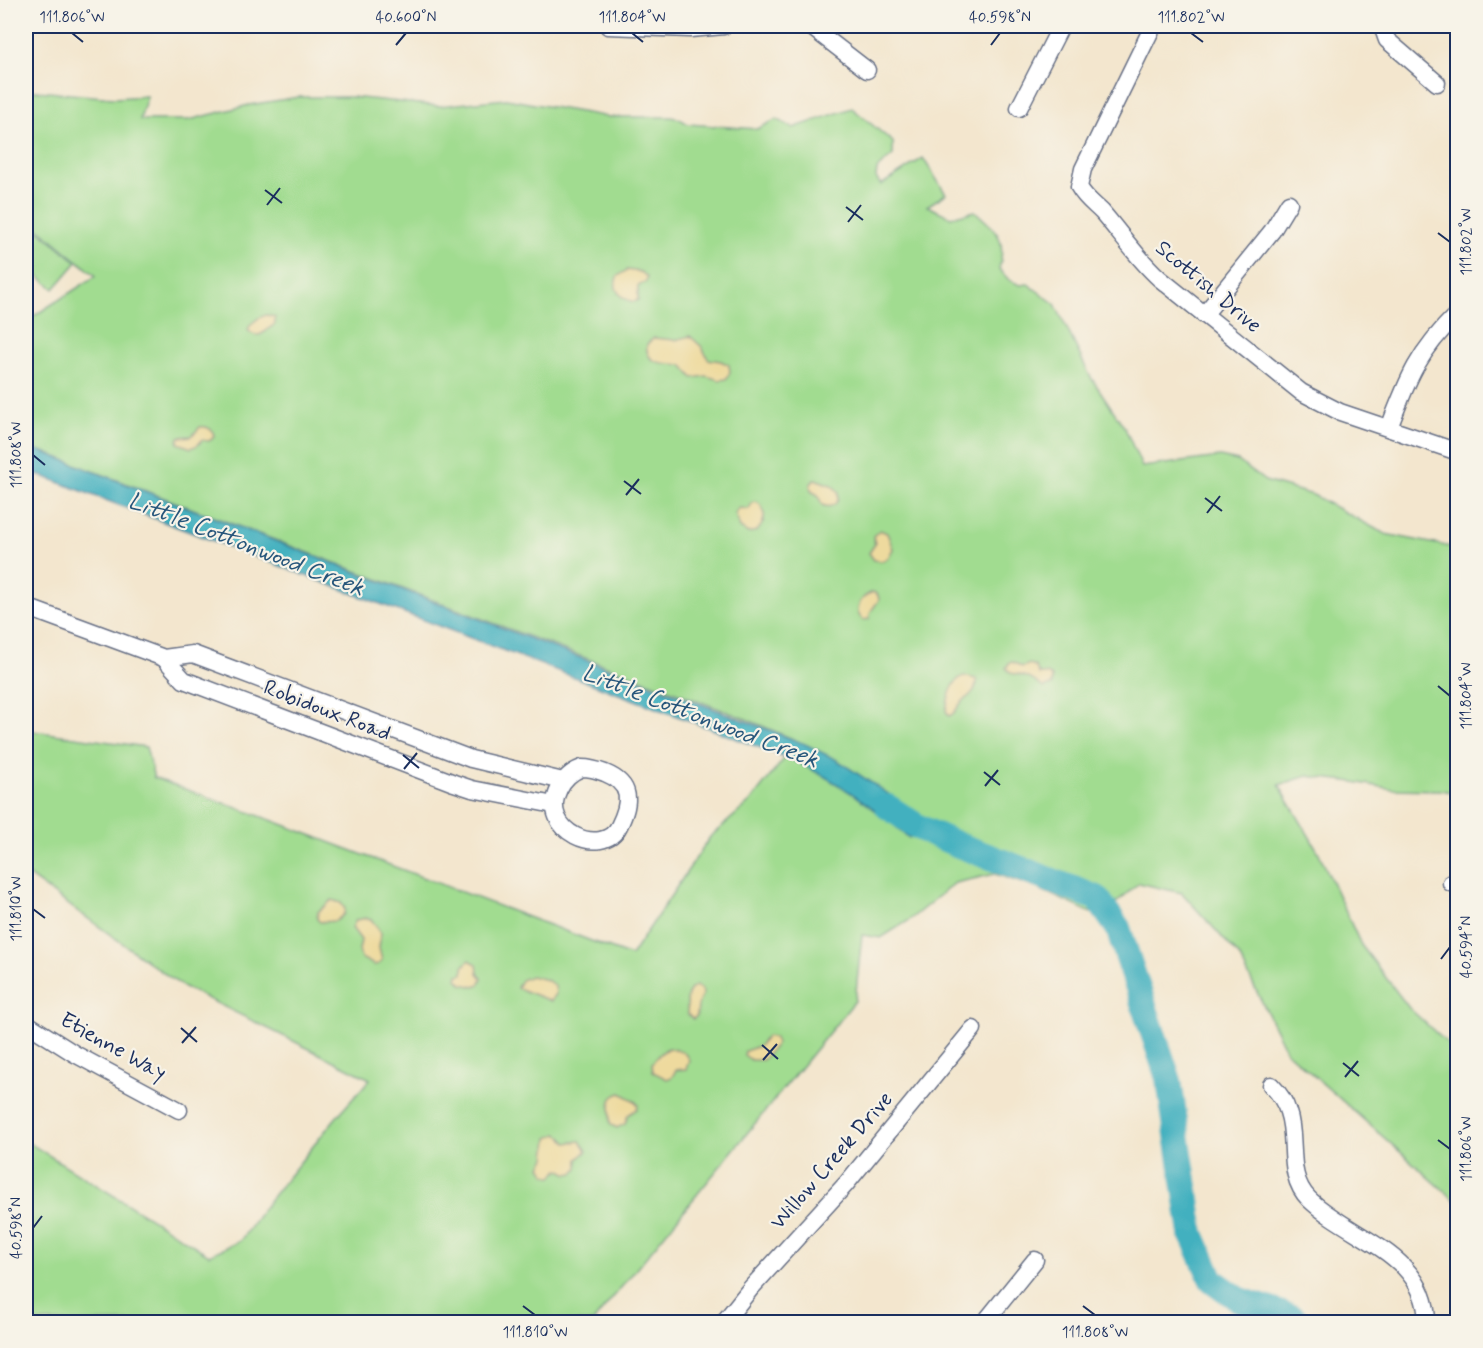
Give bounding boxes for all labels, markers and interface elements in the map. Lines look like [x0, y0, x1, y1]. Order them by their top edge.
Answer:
text: 111.806°W [39, 8, 105, 28]
text: 40.600°N [375, 8, 437, 28]
text: 111.804°W [598, 8, 666, 28]
text: 40.598°N [969, 8, 1031, 28]
text: 111.802°W [1157, 8, 1225, 28]
text: 111.802°W [1457, 208, 1477, 276]
street label: Scottish Drive [1149, 234, 1267, 340]
text: 111.808°W [7, 422, 27, 488]
water label: Little Cottonwood Creek [123, 486, 369, 604]
water label: Little Cottonwood Creek [577, 658, 823, 776]
text: 111.804°W [1457, 662, 1477, 730]
street label: Robidoux Road [259, 674, 395, 748]
text: 111.810°W [7, 876, 27, 942]
text: 40.594°N [1457, 916, 1477, 978]
street label: Etienne Way [55, 1006, 171, 1088]
street label: Willow Creek Drive [764, 1086, 900, 1236]
text: 111.806°W [1457, 1116, 1477, 1182]
text: 40.598°N [7, 1197, 27, 1259]
text: 111.810°W [502, 1323, 568, 1343]
text: 111.808°W [1062, 1323, 1128, 1343]

